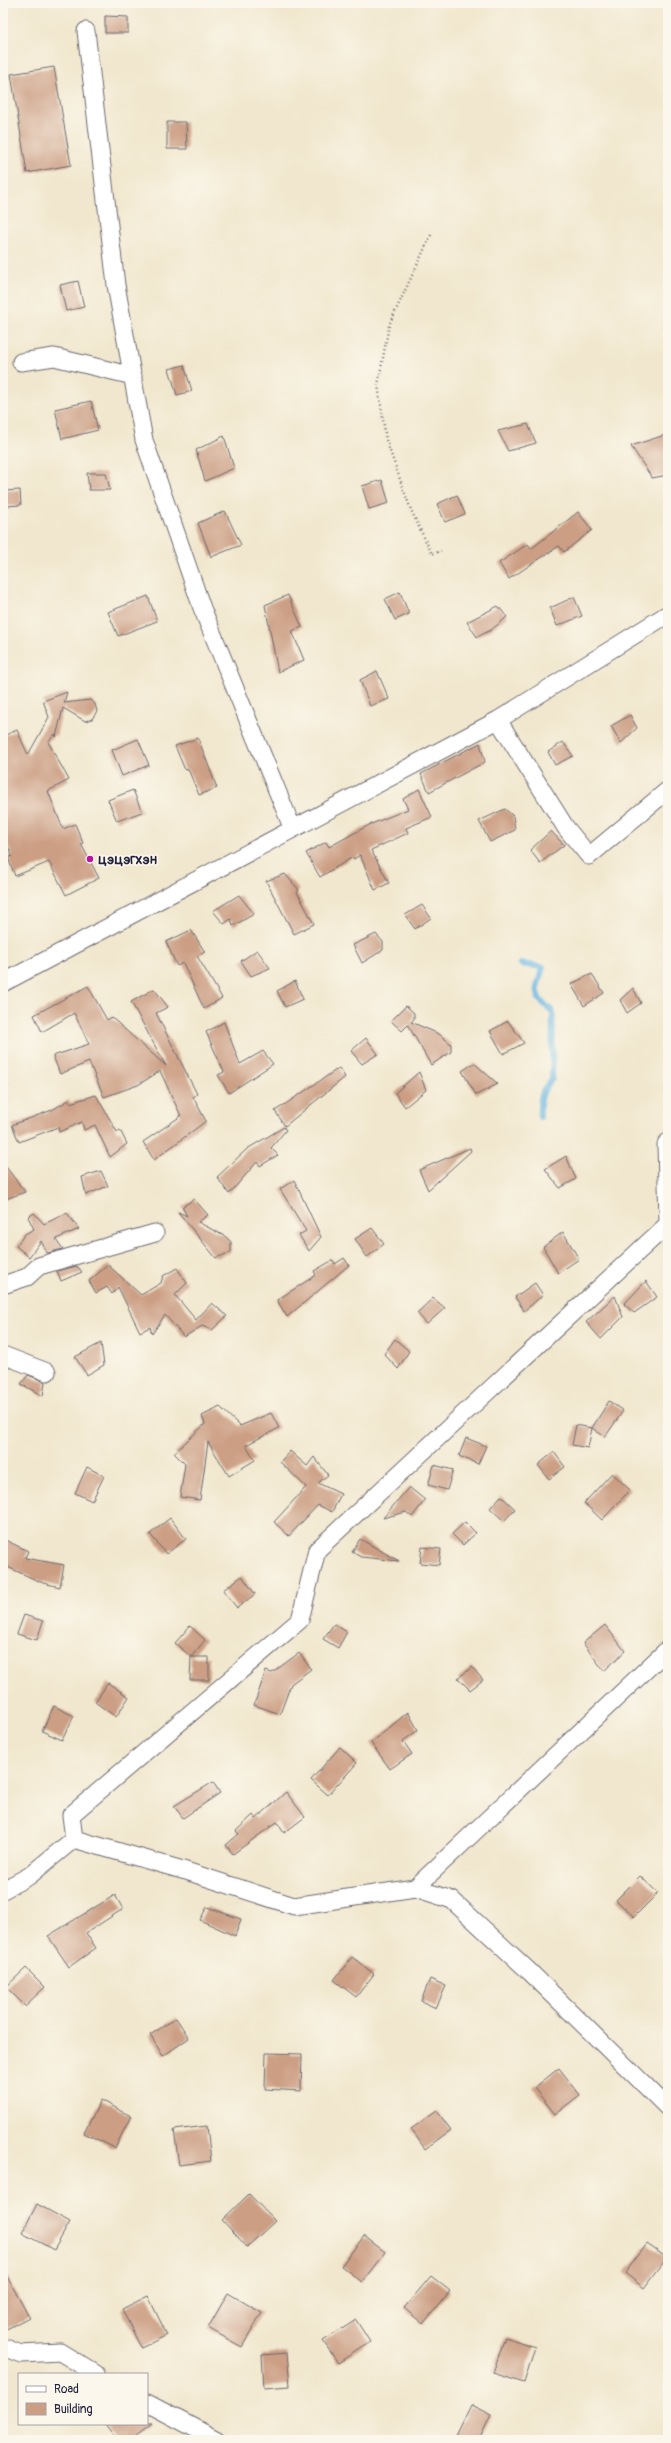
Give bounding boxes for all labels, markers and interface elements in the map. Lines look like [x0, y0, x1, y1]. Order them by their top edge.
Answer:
place label: цэцэгхэн [98, 851, 157, 868]
marker: цэцэгхэн [85, 854, 95, 864]
legend [18, 2373, 148, 2425]
text: Road [54, 2382, 79, 2397]
text: Building [54, 2402, 93, 2417]

